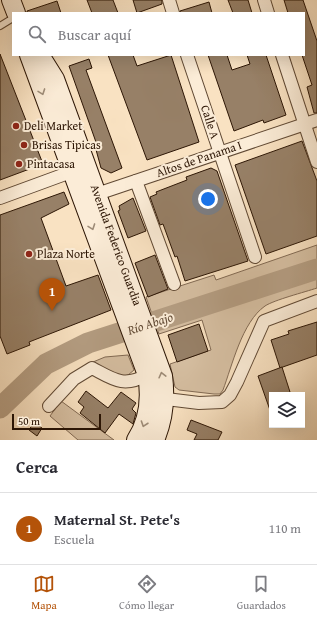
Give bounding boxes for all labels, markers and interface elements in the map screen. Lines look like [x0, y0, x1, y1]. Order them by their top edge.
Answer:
search box [12, 12, 305, 56]
icon: search [26, 23, 48, 45]
text: Buscar aquí [58, 24, 131, 45]
one-way arrow [38, 88, 46, 95]
street label: Calle A [197, 103, 224, 142]
place label: Deli Market [24, 117, 83, 134]
marker: Deli Market [11, 121, 21, 131]
place label: Brisas Tipicas [32, 136, 101, 153]
street label: Altos de Panama I [154, 136, 244, 181]
marker: Brisas Tipicas [19, 140, 29, 150]
place label: Pintacasa [27, 155, 75, 172]
marker: Pintacasa [14, 159, 24, 169]
street label: Avenida Federico Guardia [87, 182, 146, 308]
your location [198, 189, 218, 209]
one-way arrow [87, 223, 95, 230]
place label: Plaza Norte [37, 245, 95, 262]
marker: Plaza Norte [24, 249, 34, 259]
pin: 1 [39, 278, 65, 311]
water label: Río Abajo [124, 307, 176, 340]
one-way arrow [159, 372, 167, 378]
map controls [269, 392, 305, 428]
button: layers [269, 392, 305, 428]
scale bar [12, 412, 101, 431]
text: 50 m [18, 413, 40, 429]
one-way arrow [141, 420, 149, 427]
text: Cerca [16, 454, 58, 479]
text: Maternal St. Pete's [54, 509, 180, 530]
text: 1 [26, 519, 32, 538]
text: 110 m [269, 519, 301, 538]
text: Escuela [54, 530, 94, 549]
tab: Mapa [31, 573, 57, 613]
tab: Cómo llegar [119, 573, 174, 613]
tab: Guardados [237, 573, 286, 613]

